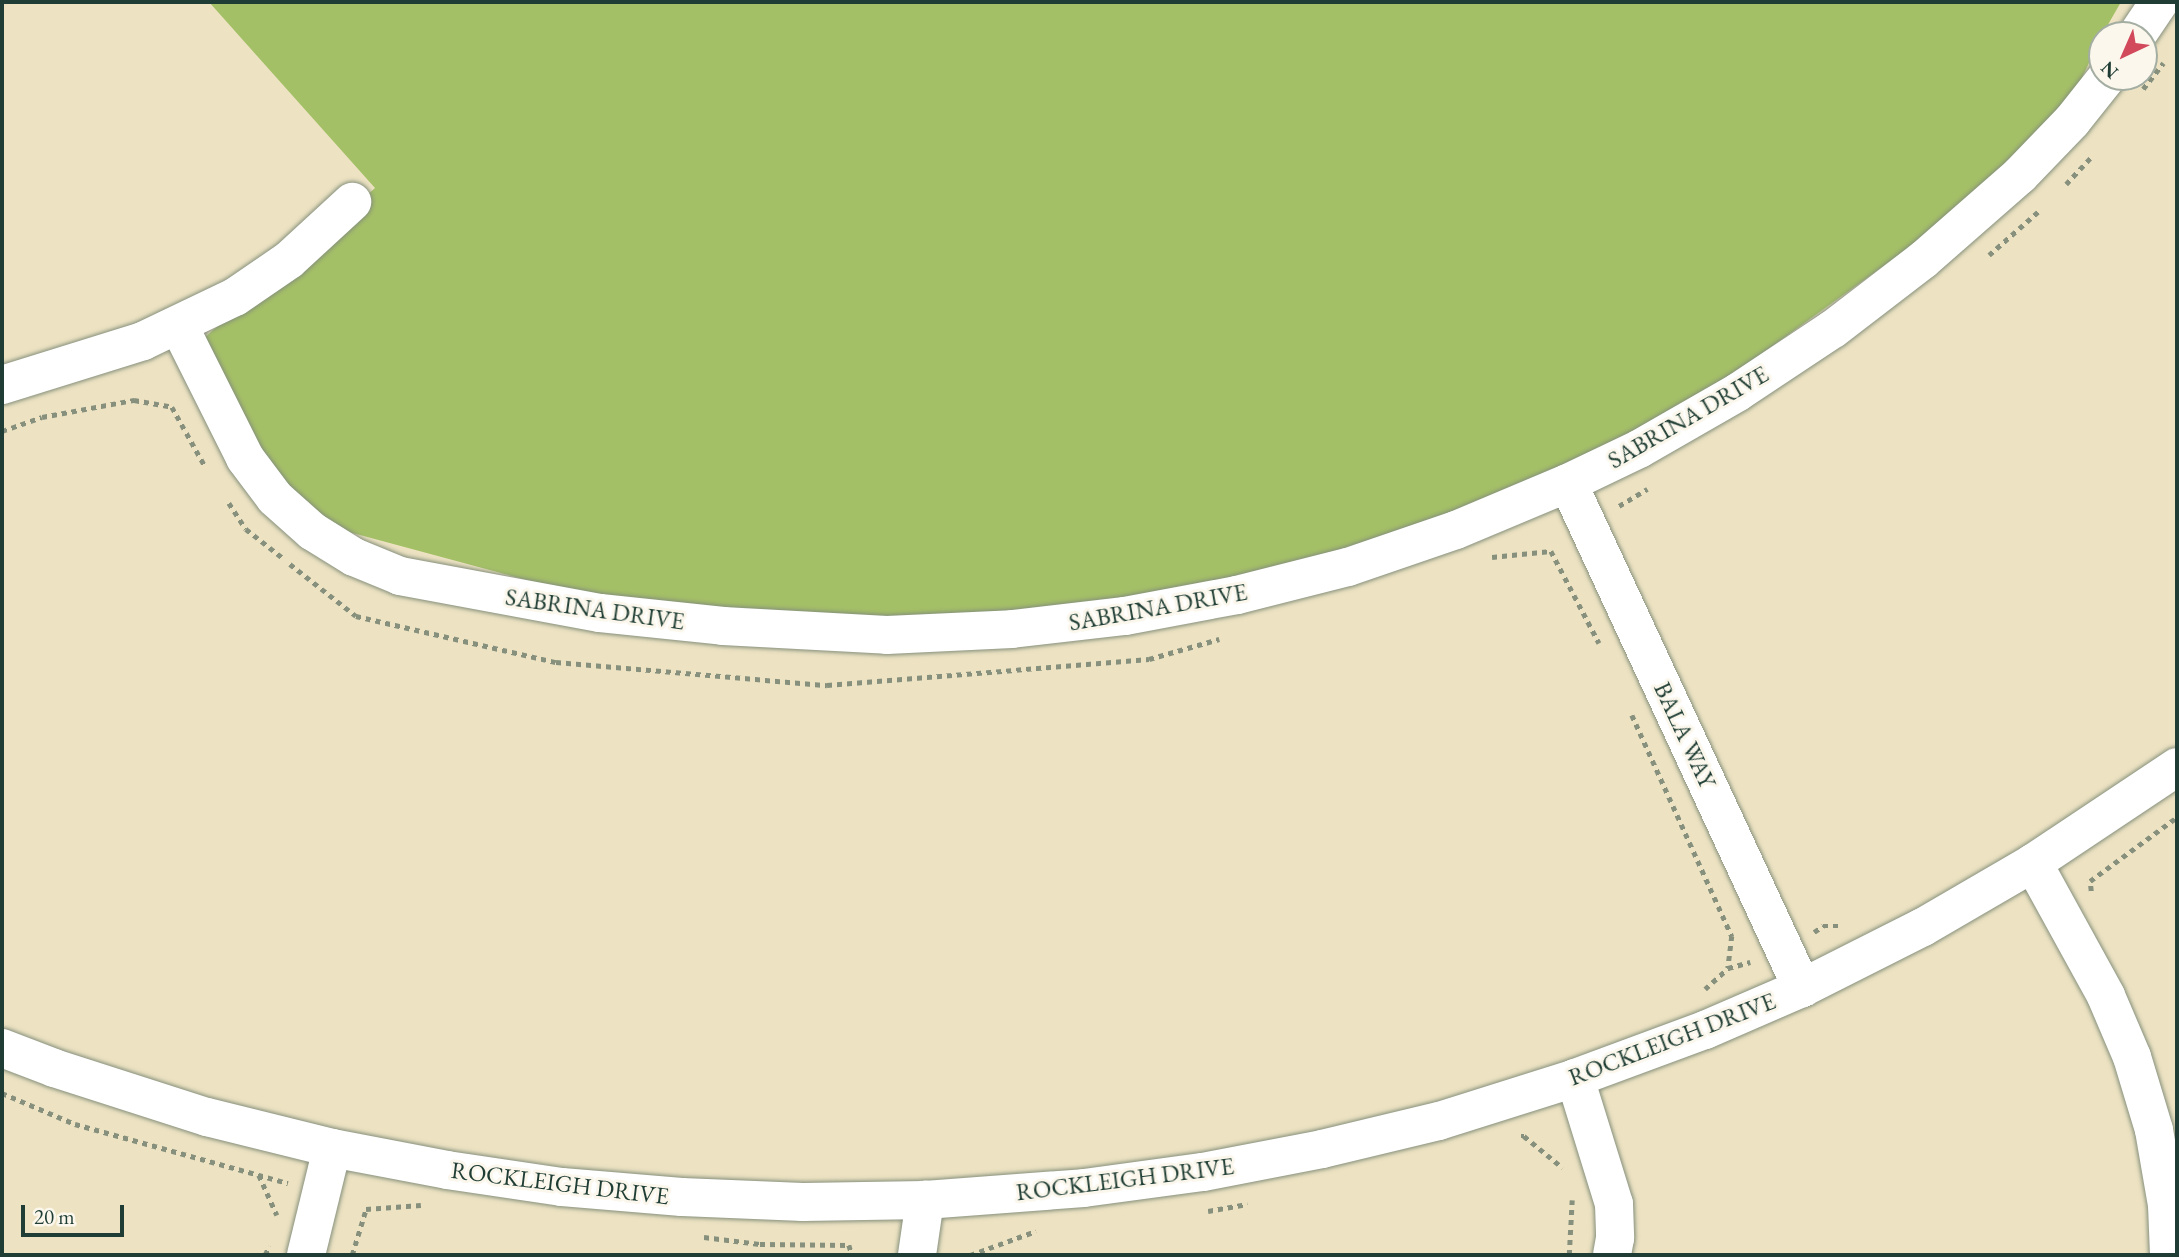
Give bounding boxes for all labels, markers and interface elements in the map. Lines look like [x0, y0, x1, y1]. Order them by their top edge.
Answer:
north arrow [2088, 21, 2158, 91]
text: N [2095, 56, 2124, 84]
street label: SABRINA DRIVE [1603, 359, 1773, 475]
street label: SABRINA DRIVE [1067, 577, 1249, 637]
street label: SABRINA DRIVE [504, 582, 686, 636]
street label: BALA WAY [1648, 677, 1722, 793]
street label: ROCKLEIGH DRIVE [1564, 986, 1780, 1092]
street label: ROCKLEIGH DRIVE [1014, 1151, 1236, 1207]
street label: ROCKLEIGH DRIVE [449, 1155, 671, 1211]
scale bar [24, 1190, 128, 1234]
text: 20 m [34, 1203, 75, 1230]

